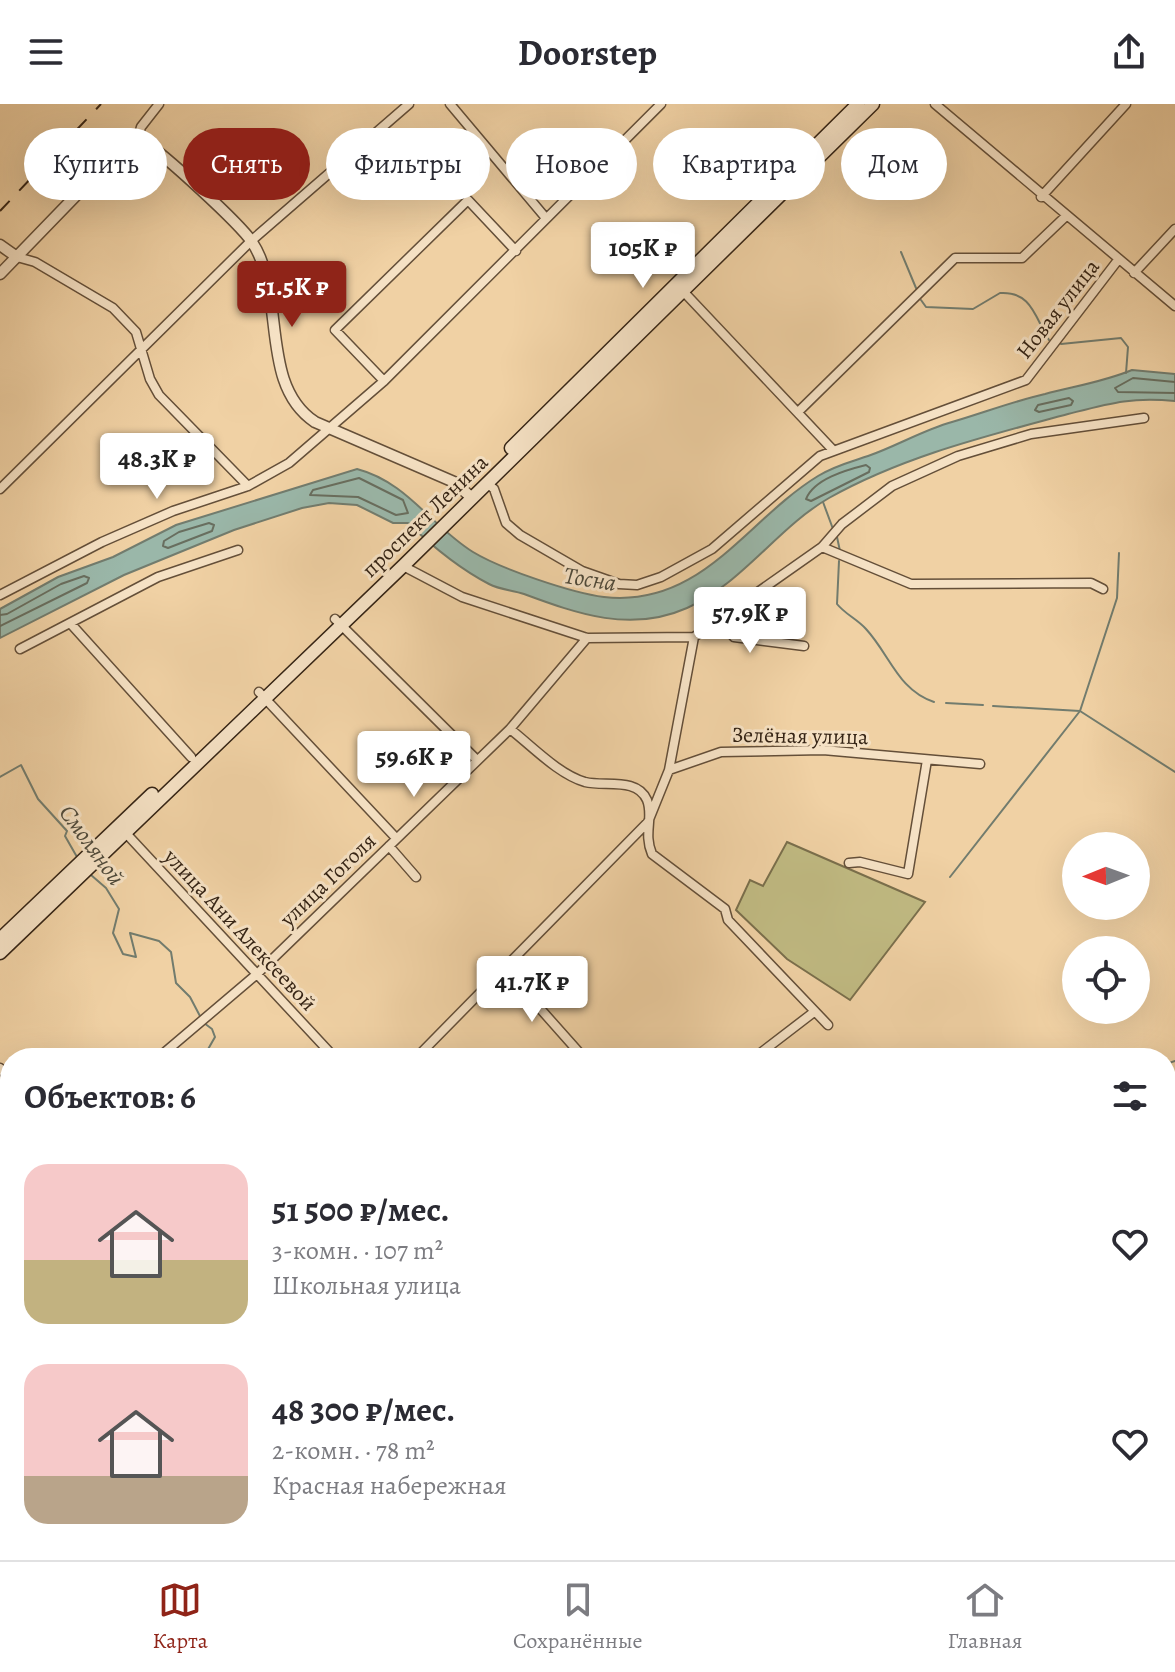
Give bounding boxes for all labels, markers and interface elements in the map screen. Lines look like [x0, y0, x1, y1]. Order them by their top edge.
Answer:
text: Doorstep [518, 28, 657, 77]
icon: menu [24, 30, 68, 74]
icon: share [1107, 30, 1151, 74]
chip: Купить [24, 128, 167, 200]
chip: Снять [183, 128, 310, 200]
chip: Фильтры [326, 128, 490, 200]
chip: Новое [506, 128, 637, 200]
chip: Квартира [653, 128, 825, 200]
chip: Дом [841, 128, 947, 200]
pin: 105K ₽ [578, 222, 708, 290]
text: 105K ₽ [609, 230, 677, 265]
street label: Новая улица [1010, 252, 1107, 365]
pin: 51.5K ₽ [218, 261, 366, 329]
text: 51.5K ₽ [255, 269, 329, 304]
pin: 48.3K ₽ [83, 433, 231, 501]
text: 48.3K ₽ [118, 441, 196, 476]
street label: проспект Ленина [355, 447, 496, 584]
water label: Тосна [561, 559, 619, 599]
pin: 57.9K ₽ [676, 587, 824, 655]
text: 57.9K ₽ [712, 595, 788, 630]
street label: Зелёная улица [731, 720, 869, 752]
pin: 59.6K ₽ [340, 731, 488, 799]
text: 59.6K ₽ [375, 739, 453, 774]
water label: Смоляной [52, 798, 132, 892]
street label: улица Гоголя [273, 827, 383, 934]
north arrow [1062, 832, 1150, 920]
map controls [1062, 832, 1150, 1024]
street label: улица Ани Алексеевой [156, 842, 323, 1018]
button: locate [1062, 936, 1150, 1024]
pin: 41.7K ₽ [458, 956, 606, 1024]
text: 41.7K ₽ [495, 964, 569, 999]
text: Объектов: 6 [24, 1073, 196, 1120]
icon: filters [1108, 1074, 1152, 1118]
text: 51 500 ₽/мес. [272, 1186, 450, 1233]
icon: home [88, 1196, 184, 1292]
icon: heart [1108, 1222, 1152, 1266]
text: 3-комн. · 107 m² [272, 1233, 443, 1268]
text: Школьная улица [272, 1268, 461, 1303]
text: 48 300 ₽/мес. [272, 1386, 455, 1433]
icon: home [88, 1396, 184, 1492]
icon: heart [1108, 1422, 1152, 1466]
text: 2-комн. · 78 m² [272, 1433, 435, 1468]
text: Красная набережная [272, 1468, 507, 1503]
tab: Карта [152, 1578, 208, 1656]
tab: Сохранённые [513, 1578, 643, 1656]
tab: Главная [948, 1578, 1022, 1656]

